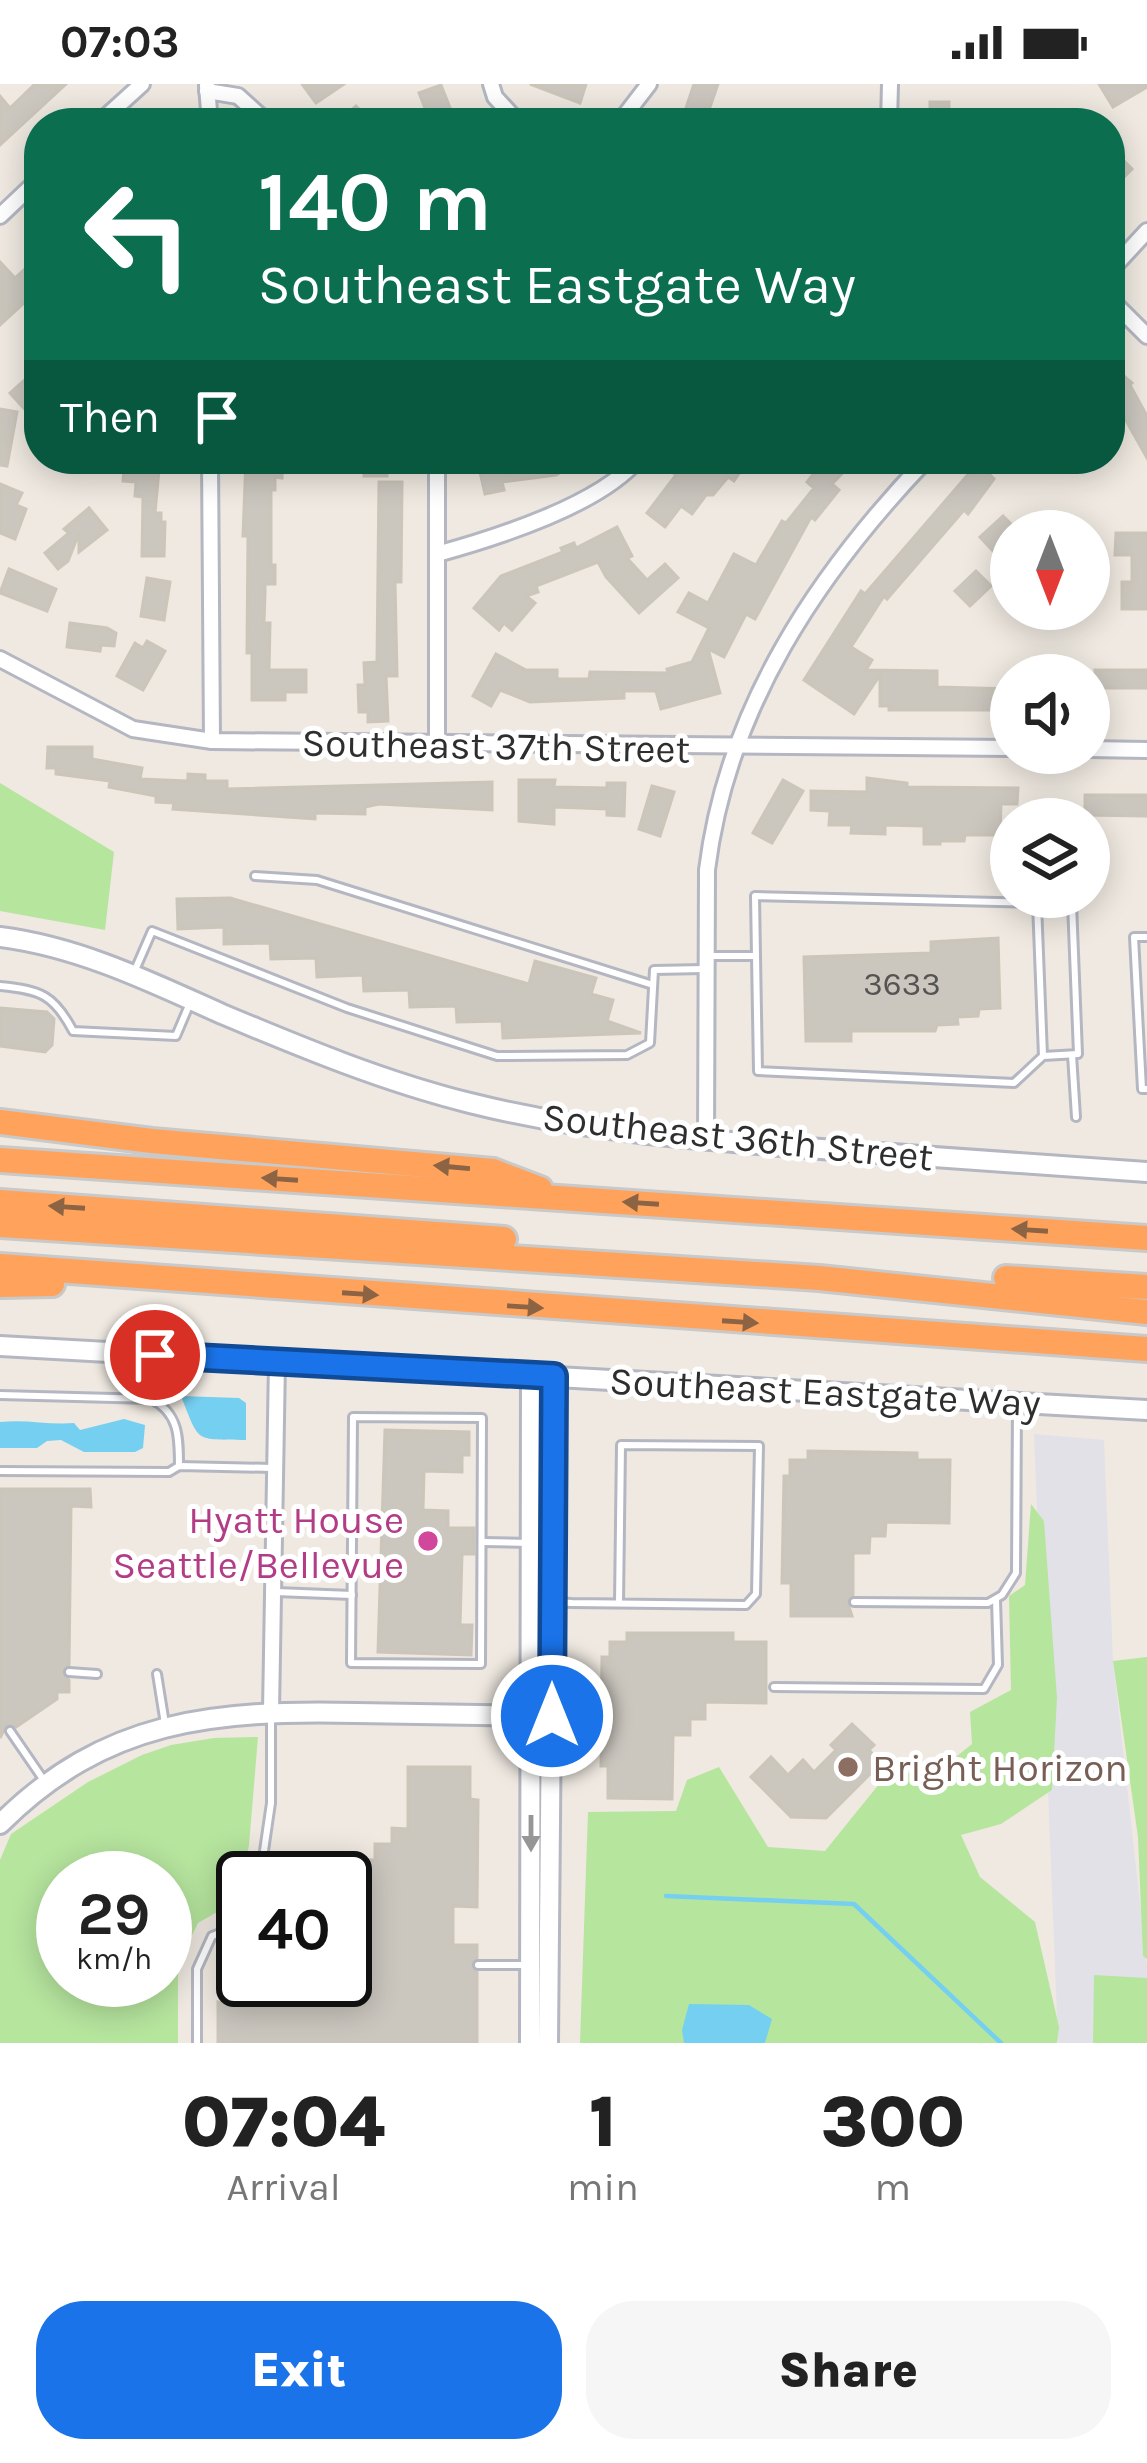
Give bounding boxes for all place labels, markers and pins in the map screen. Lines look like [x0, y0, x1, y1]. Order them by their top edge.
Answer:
pin [104, 1304, 206, 1406]
place label: Hyatt House Seattle/Bellevue [112, 1497, 404, 1588]
marker: Hyatt House Seattle/Bellevue [415, 1528, 441, 1554]
place label: Bright Horizon [872, 1745, 1128, 1791]
marker: Bright Horizon [835, 1754, 861, 1780]

